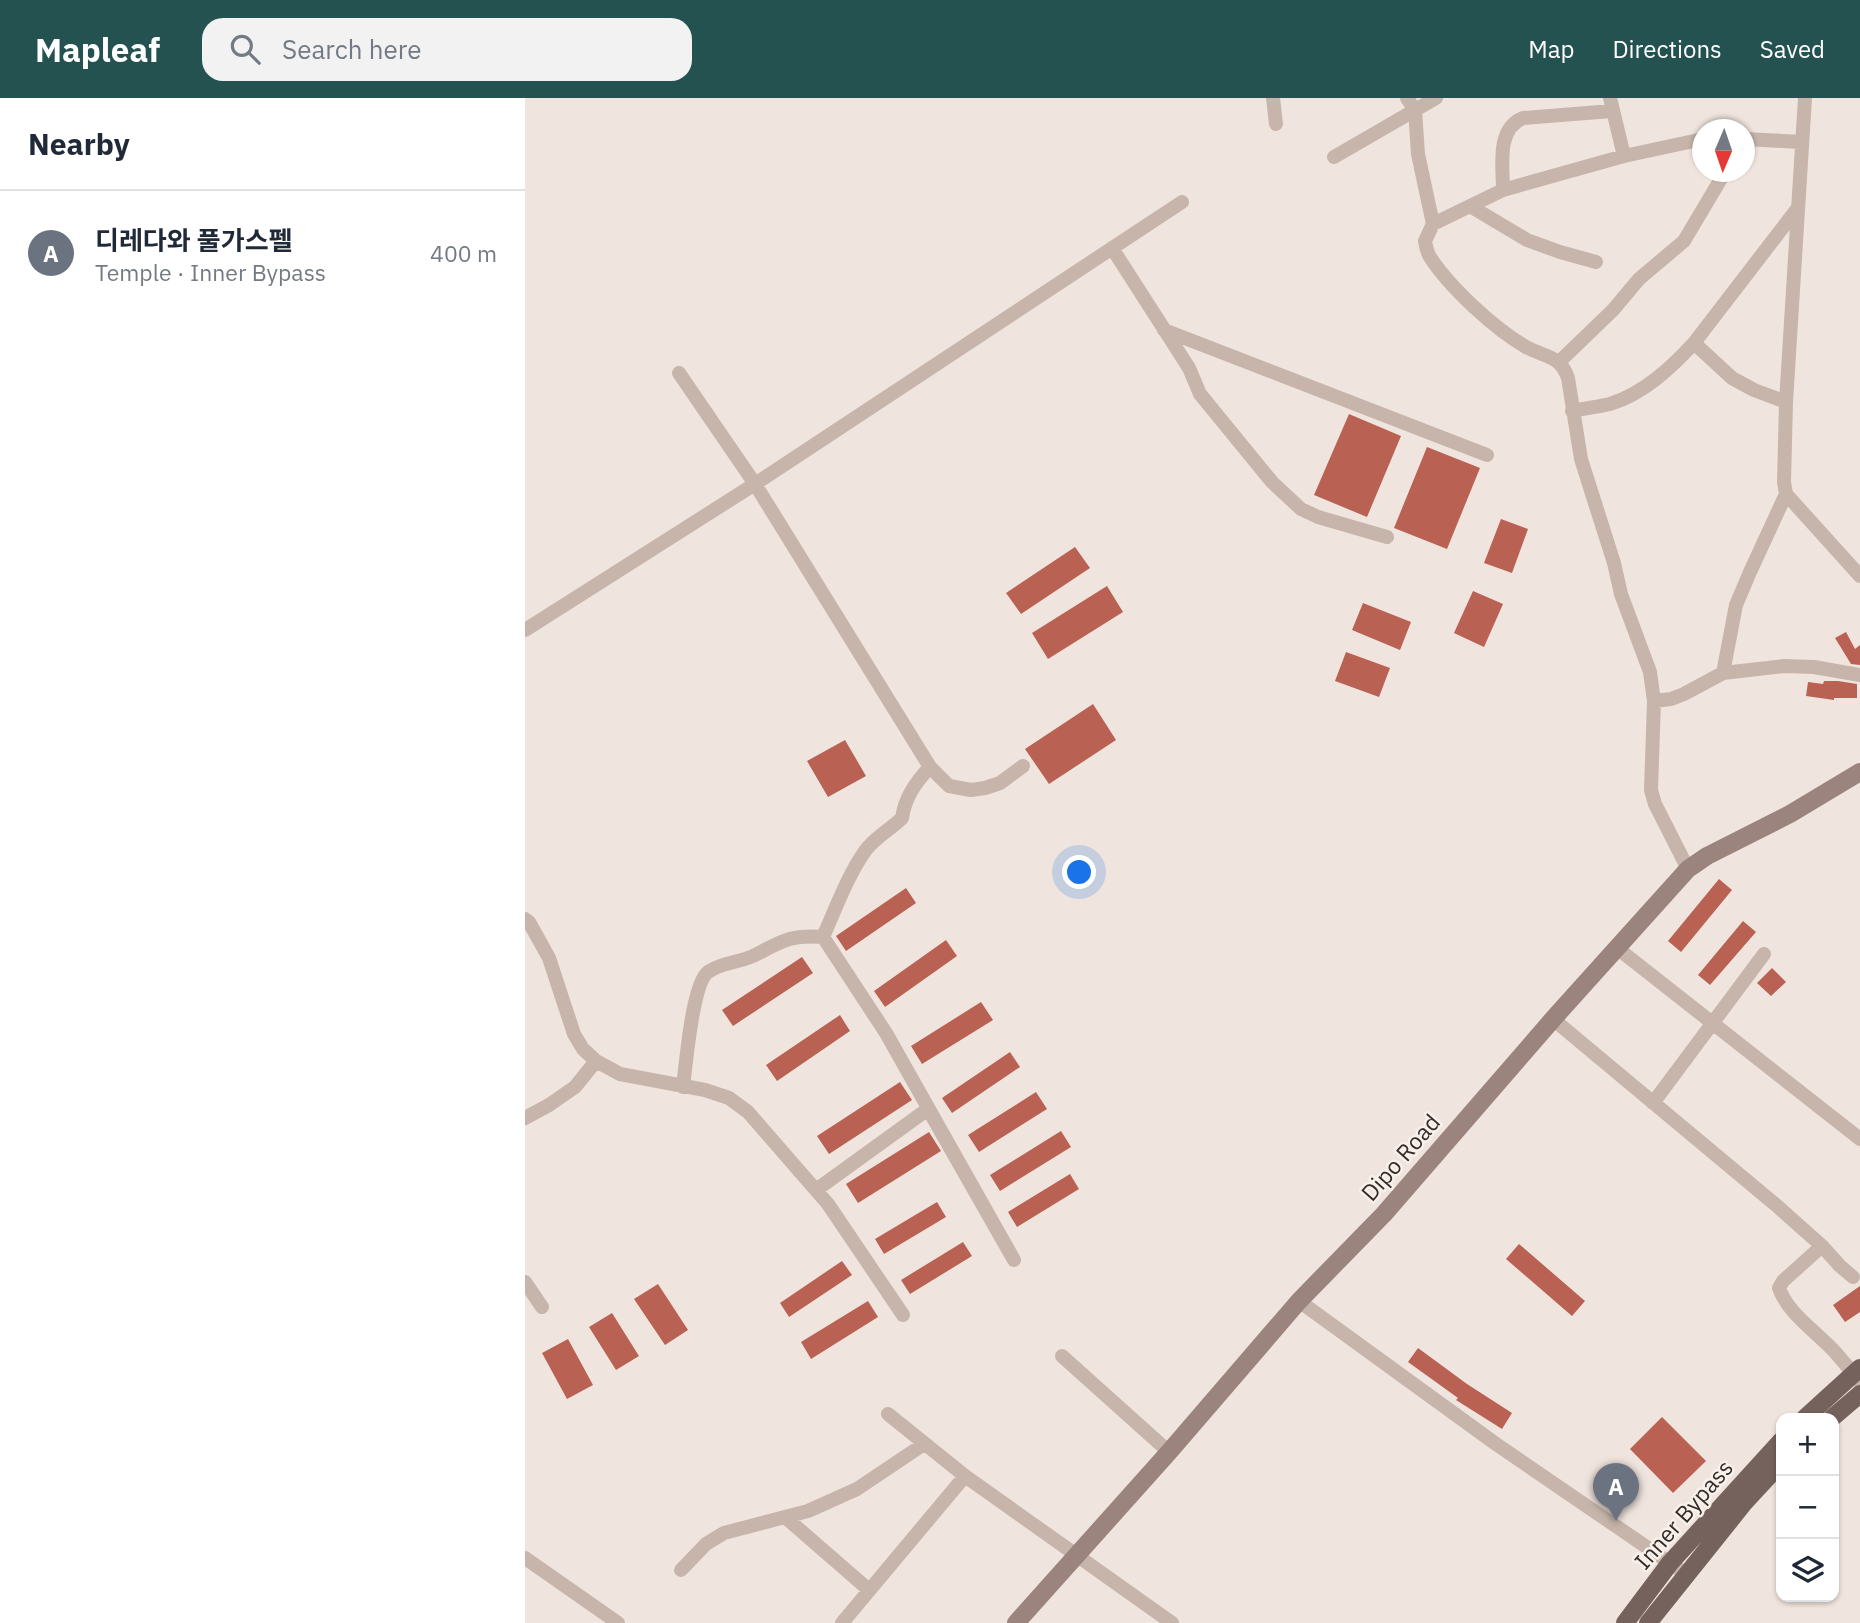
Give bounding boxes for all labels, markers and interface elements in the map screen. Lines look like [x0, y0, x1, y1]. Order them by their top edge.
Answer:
search box [202, 18, 692, 81]
text: Mapleaf [35, 28, 160, 71]
icon: search [226, 30, 264, 68]
text: Search here [282, 32, 422, 66]
text: Map [1528, 33, 1574, 65]
text: Directions [1612, 33, 1722, 65]
text: Saved [1760, 33, 1825, 65]
north arrow [1692, 119, 1755, 182]
text: Nearby [28, 124, 130, 163]
text: 디레다와 풀가스펠 [95, 223, 293, 257]
text: A [43, 238, 59, 268]
text: 400 m [430, 238, 497, 268]
text: Temple · Inner Bypass [95, 257, 326, 287]
your location [1062, 855, 1096, 889]
street label: Dipo Road [1354, 1107, 1446, 1207]
map controls [1776, 1413, 1839, 1602]
button: + [1776, 1413, 1839, 1476]
street label: Inner Bypass [1627, 1453, 1739, 1575]
pin: A [1593, 1463, 1639, 1521]
button: − [1776, 1476, 1839, 1539]
button: layers [1776, 1539, 1839, 1602]

